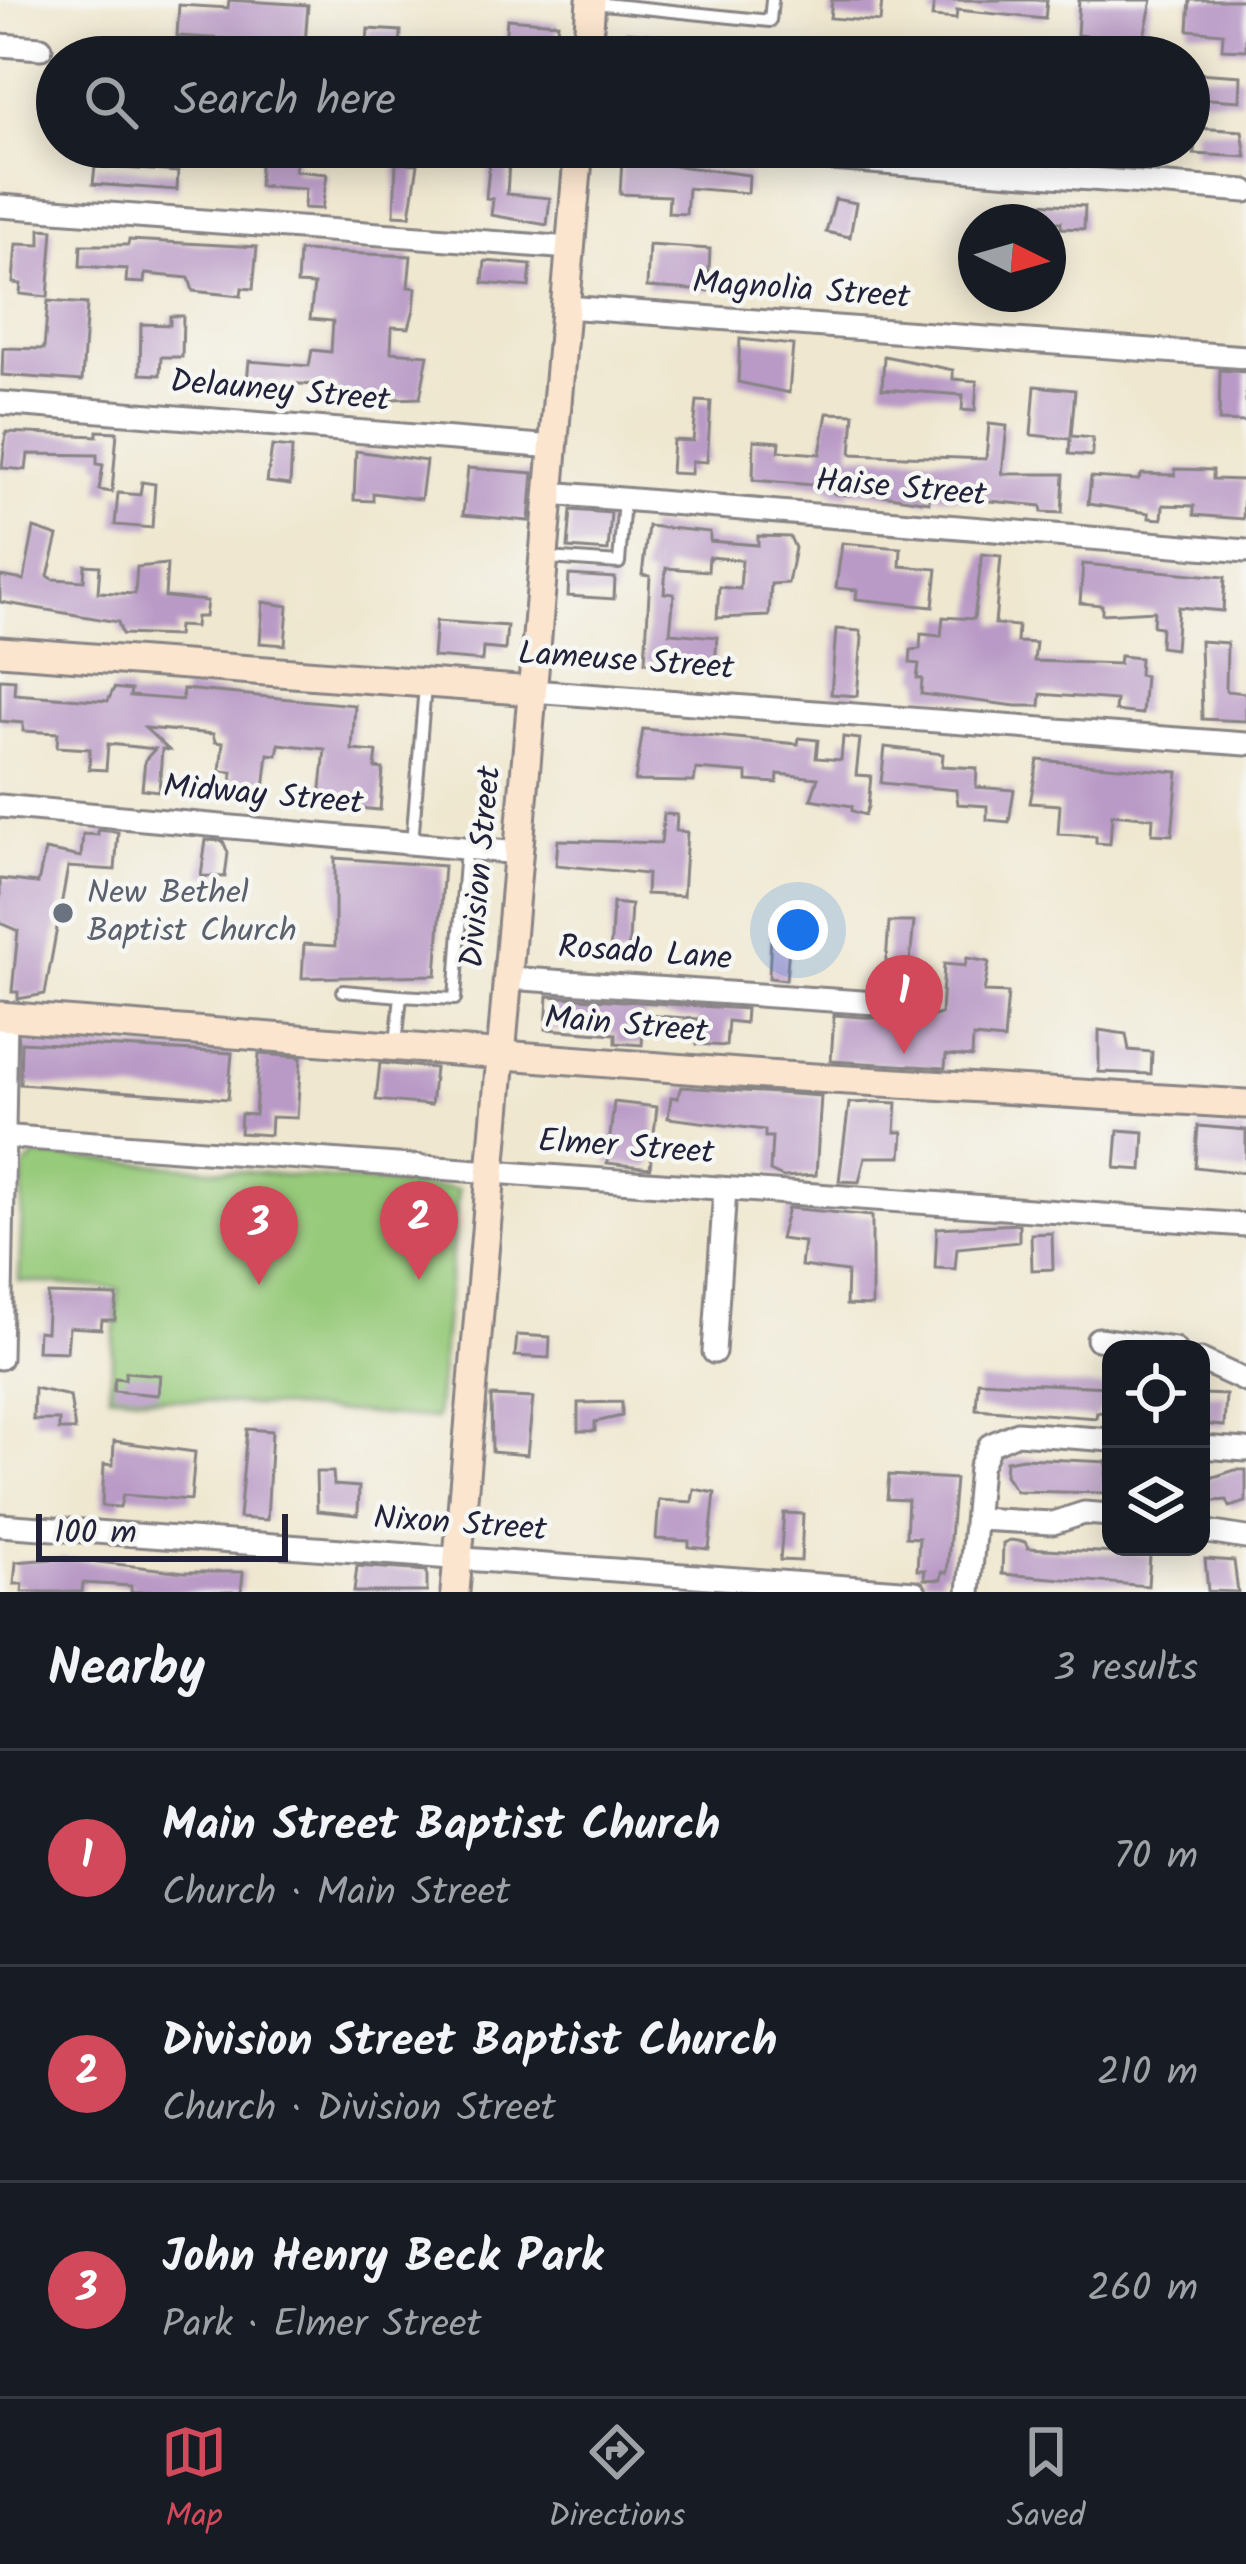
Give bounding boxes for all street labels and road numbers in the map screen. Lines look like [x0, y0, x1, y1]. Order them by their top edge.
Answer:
street label: Magnolia Street [690, 257, 913, 325]
street label: Delauney Street [168, 356, 393, 428]
street label: Haise Street [813, 455, 990, 523]
street label: Lameuse Street [516, 628, 737, 696]
street label: Midway Street [161, 761, 366, 831]
street label: Division Street [447, 763, 517, 970]
street label: Rosado Lane [556, 921, 734, 987]
street label: Main Street [542, 992, 711, 1060]
street label: Elmer Street [536, 1115, 717, 1181]
street label: Nixon Street [371, 1493, 550, 1558]

